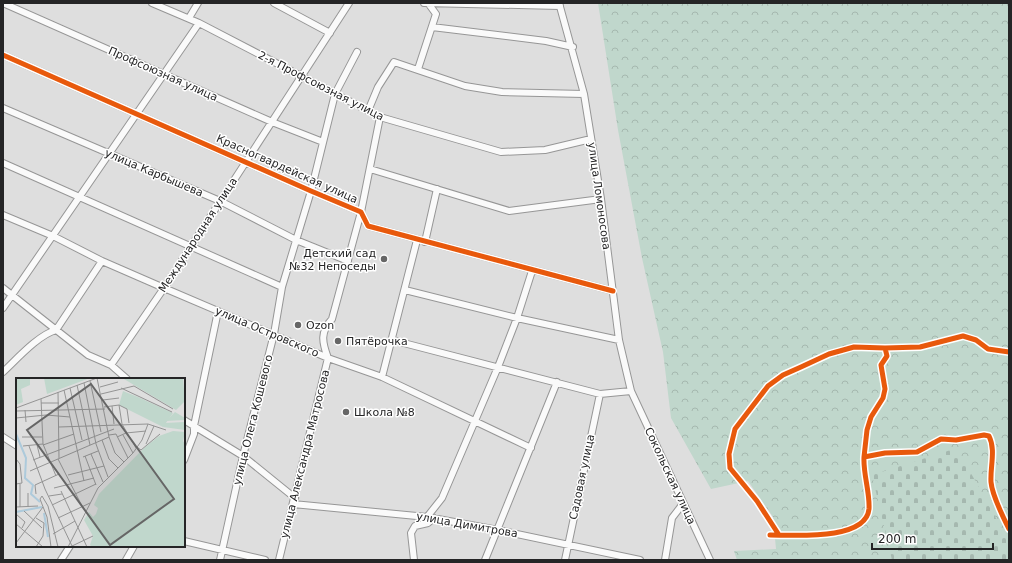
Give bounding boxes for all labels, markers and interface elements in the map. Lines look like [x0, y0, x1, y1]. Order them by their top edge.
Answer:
street label: Профсоюзная улица [106, 44, 220, 104]
street label: 2-я Профсоюзная улица [256, 49, 386, 123]
street label: Красногвардейская улица [214, 132, 360, 206]
street label: улица Ломоносова [585, 141, 613, 251]
street label: улица Карбышева [103, 146, 205, 200]
street label: Международная улица [156, 175, 240, 295]
place label: Детский сад №32 Непоседы [289, 247, 376, 273]
marker: Детский сад №32 Непоседы [379, 254, 389, 264]
street label: улица Островского [213, 304, 321, 360]
place label: Ozon [306, 319, 334, 332]
marker: Ozon [293, 320, 303, 330]
place label: Пятёрочка [346, 335, 408, 348]
marker: Пятёрочка [333, 336, 343, 346]
street label: улица Олега Кошевого [230, 353, 276, 487]
street label: улица Александра Матросова [278, 368, 332, 540]
inset map [16, 378, 185, 547]
place label: Школа №8 [354, 406, 415, 419]
marker: Школа №8 [341, 407, 351, 417]
street label: Сокольская улица [642, 425, 698, 527]
street label: Садовая улица [567, 433, 597, 521]
street label: улица Димитрова [415, 510, 519, 540]
scale bar [872, 525, 993, 551]
text: 200 m [878, 532, 916, 546]

